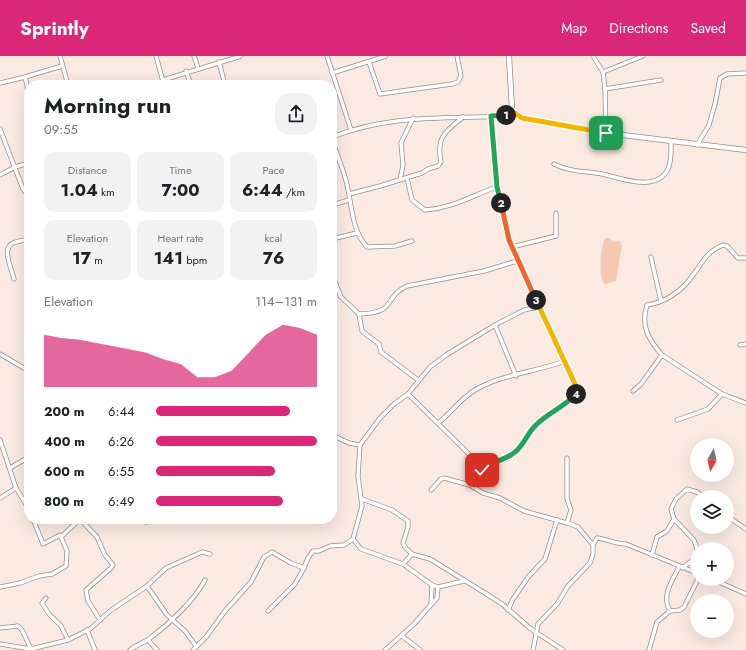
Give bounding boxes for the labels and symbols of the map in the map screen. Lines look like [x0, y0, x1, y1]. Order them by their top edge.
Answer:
pin: 1 [496, 105, 516, 125]
pin [589, 116, 623, 150]
pin: 2 [491, 193, 511, 213]
pin: 3 [526, 290, 546, 310]
pin: 4 [566, 384, 586, 404]
north arrow [690, 438, 734, 482]
pin [465, 453, 499, 487]

